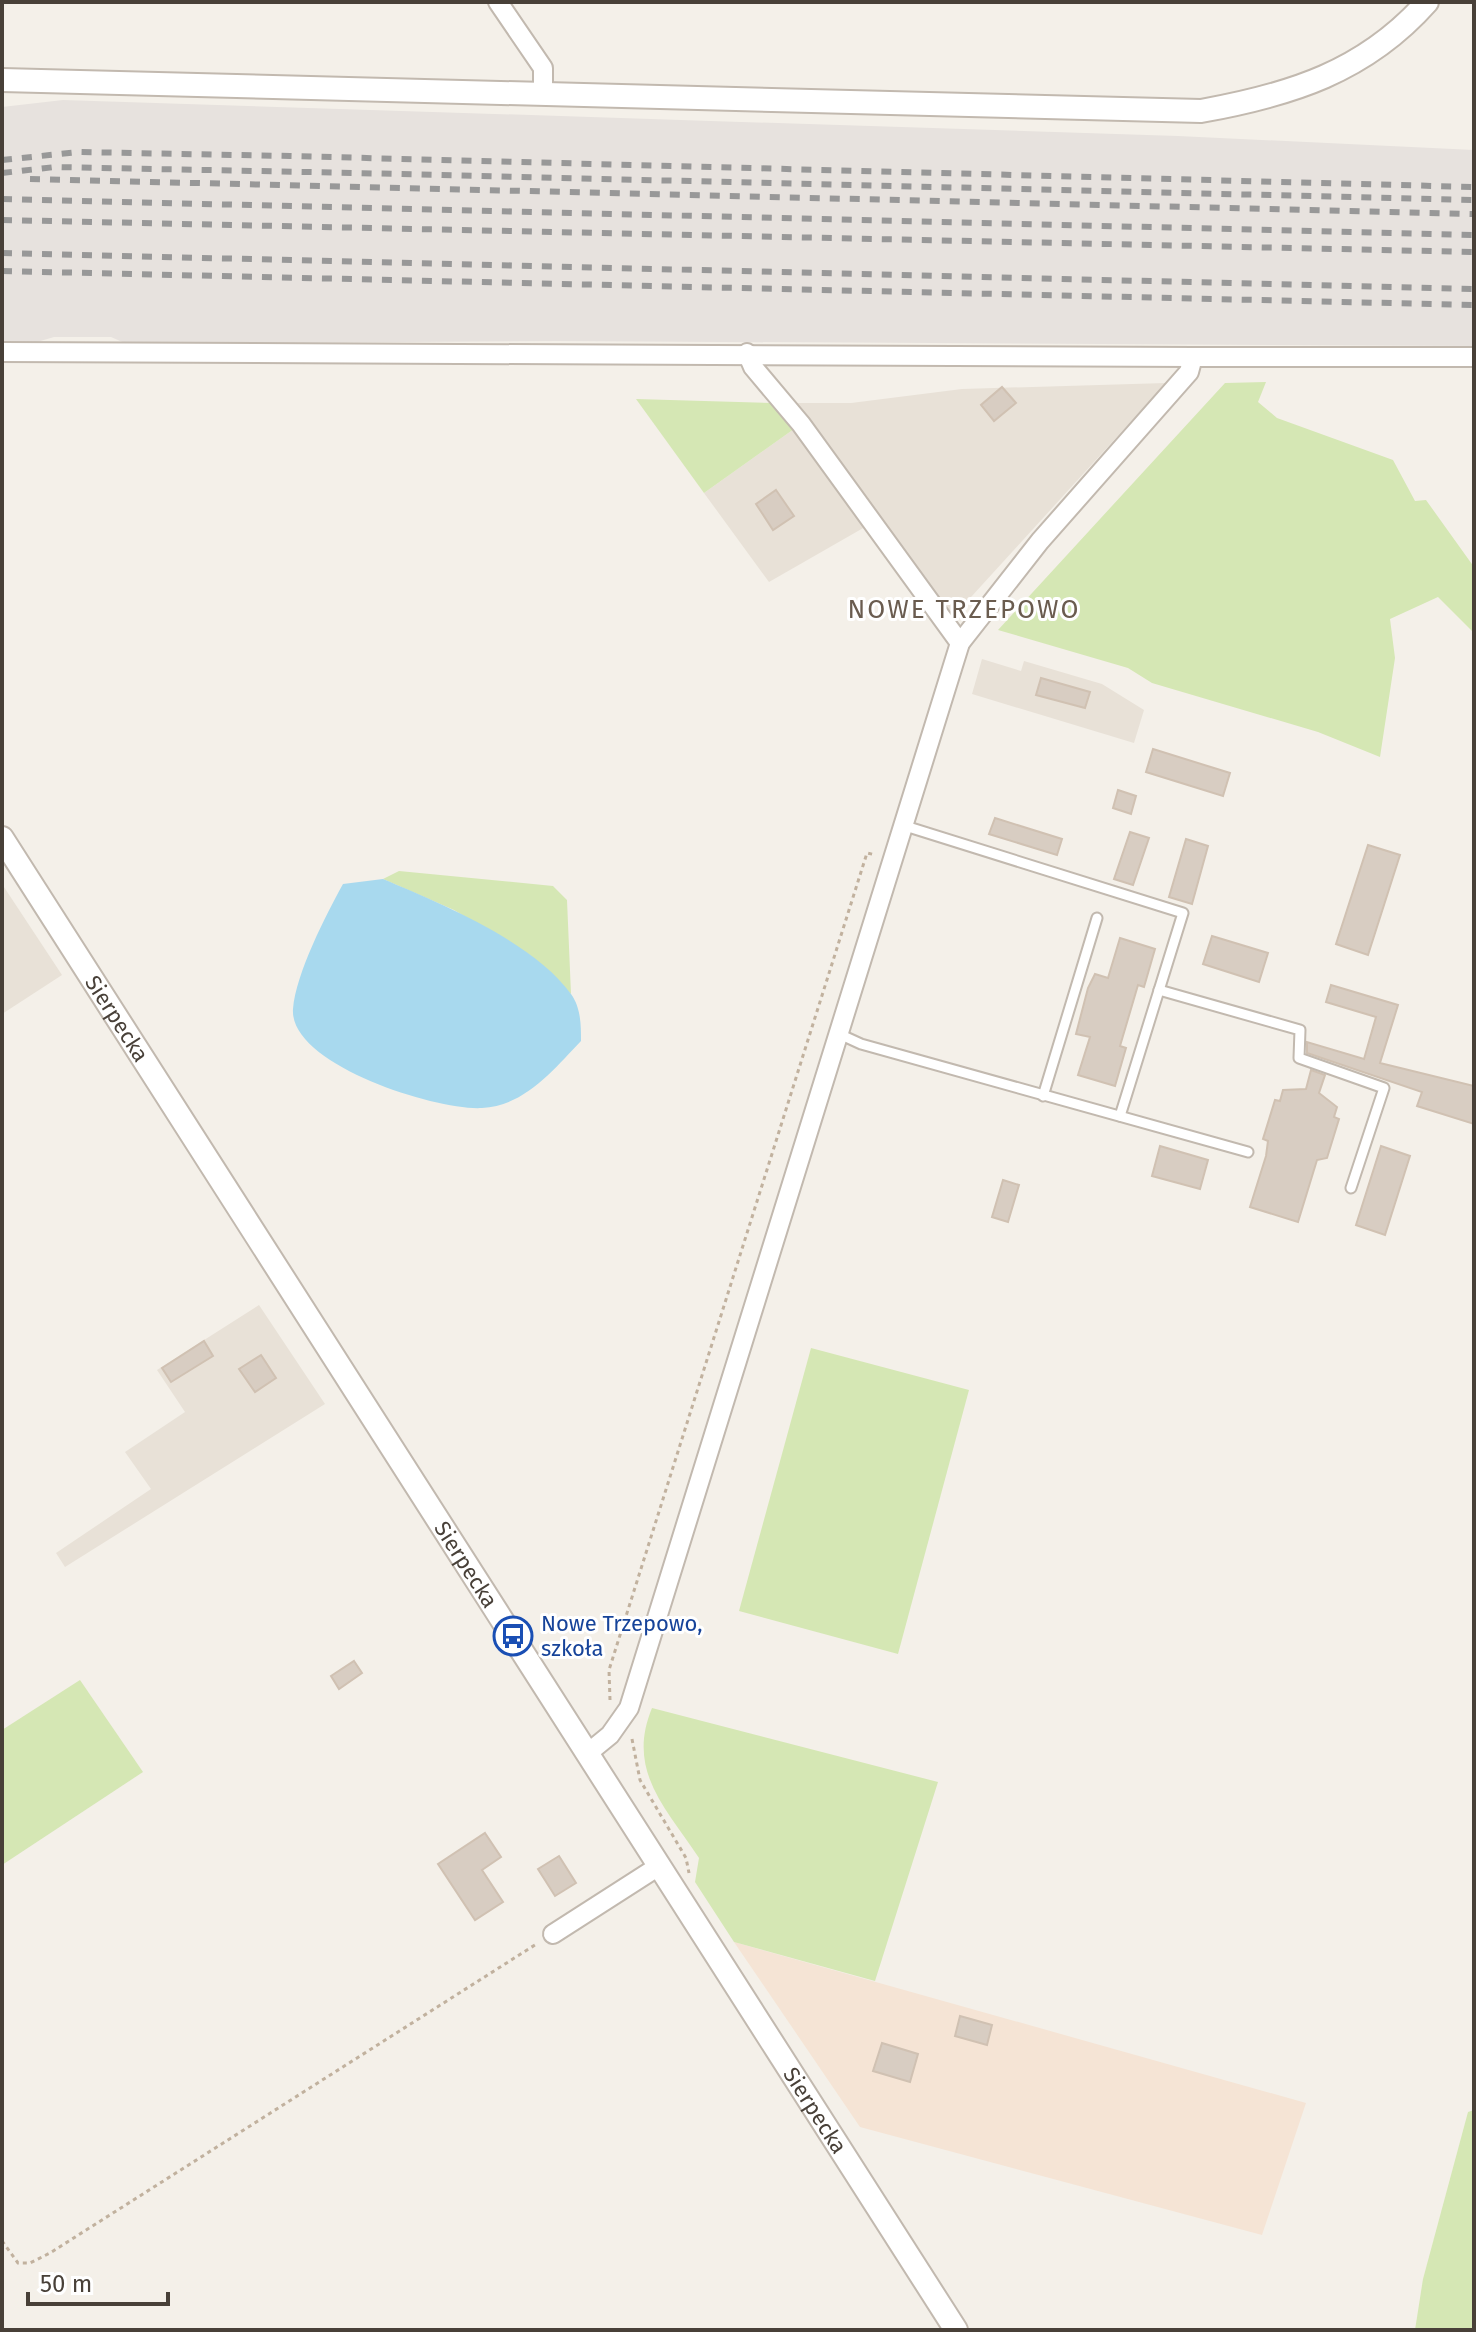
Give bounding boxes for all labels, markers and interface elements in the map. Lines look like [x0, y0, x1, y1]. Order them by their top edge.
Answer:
district label: NOWE TRZEPOWO [847, 594, 1081, 625]
street label: Sierpecka [80, 970, 155, 1067]
street label: Sierpecka [429, 1516, 504, 1612]
place label: Nowe Trzepowo, szkoła [541, 1610, 703, 1662]
bus stop icon: Nowe Trzepowo, szkoła [492, 1615, 534, 1657]
street label: Sierpecka [778, 2062, 853, 2158]
scale bar [28, 2256, 168, 2306]
text: 50 m [40, 2270, 92, 2298]

